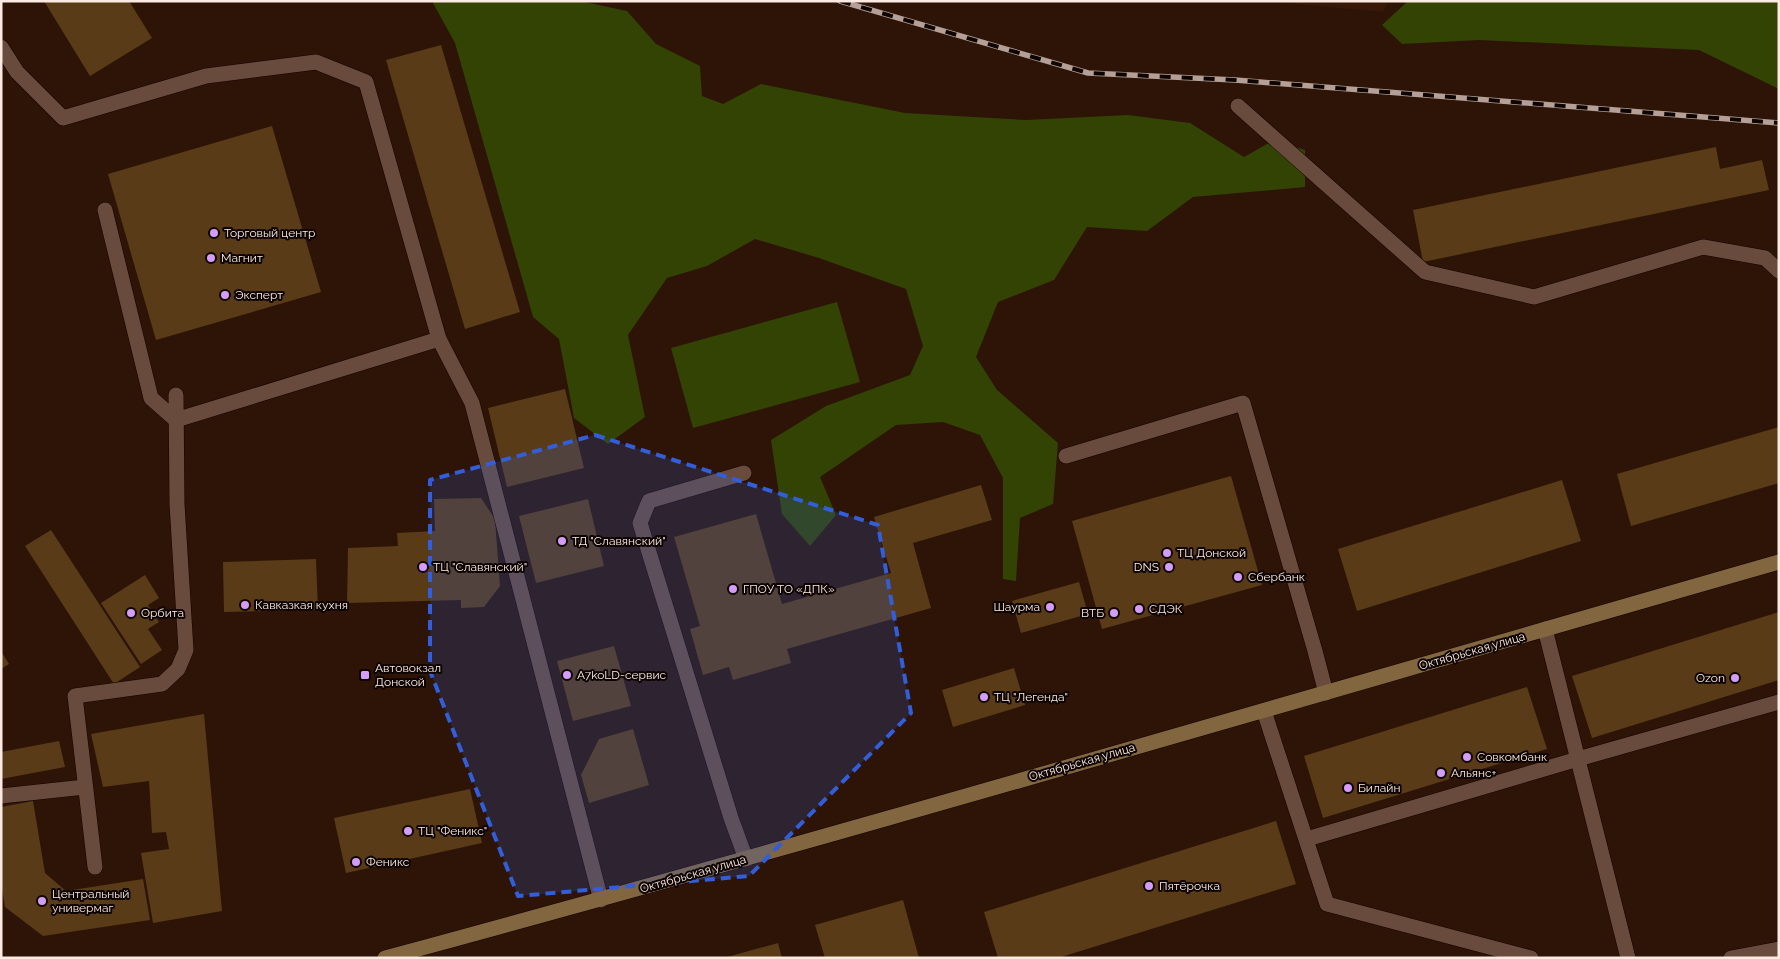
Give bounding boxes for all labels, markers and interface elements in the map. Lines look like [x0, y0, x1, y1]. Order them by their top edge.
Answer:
place label: Торговый центр [224, 226, 315, 240]
marker: Торговый центр [208, 227, 220, 239]
place label: Магнит [221, 251, 263, 265]
marker: Магнит [205, 252, 217, 264]
place label: Эксперт [235, 288, 283, 302]
marker: Эксперт [219, 289, 231, 301]
place label: ТД "Славянский" [572, 534, 666, 548]
marker: ТД "Славянский" [556, 535, 568, 547]
place label: ТЦ Донской [1177, 546, 1246, 560]
marker: ТЦ Донской [1161, 547, 1173, 559]
place label: ТЦ "Славянский" [433, 560, 527, 574]
place label: DNS [1134, 560, 1159, 574]
marker: ТЦ "Славянский" [417, 561, 429, 573]
marker: DNS [1163, 561, 1175, 573]
place label: Сбербанк [1248, 570, 1305, 584]
marker: Сбербанк [1232, 571, 1244, 583]
place label: ГПОУ ТО «ДПК» [743, 582, 835, 596]
marker: ГПОУ ТО «ДПК» [727, 583, 739, 595]
place label: Кавказкая кухня [255, 598, 348, 612]
marker: Кавказкая кухня [239, 599, 251, 611]
place label: Шаурма [993, 600, 1040, 614]
marker: Шаурма [1044, 601, 1056, 613]
place label: СДЭК [1149, 602, 1183, 616]
marker: СДЭК [1133, 603, 1145, 615]
place label: Орбита [141, 606, 184, 620]
place label: ВТБ [1081, 606, 1104, 620]
marker: Орбита [125, 607, 137, 619]
marker: ВТБ [1108, 607, 1120, 619]
street label: Октябрьская улица [1417, 629, 1527, 673]
place label: Автовокзал Донской [375, 661, 441, 689]
place label: A7koLD-сервис [577, 668, 667, 682]
marker: Автовокзал Донской [359, 669, 371, 681]
marker: A7koLD-сервис [561, 669, 573, 681]
place label: Ozon [1696, 671, 1725, 685]
marker: Ozon [1729, 672, 1741, 684]
place label: ТЦ "Легенда" [994, 690, 1068, 704]
marker: ТЦ "Легенда" [978, 691, 990, 703]
street label: Октябрьская улица [1027, 740, 1137, 784]
place label: Совкомбанк [1477, 750, 1547, 764]
marker: Совкомбанк [1461, 751, 1473, 763]
place label: Альянс+ [1451, 766, 1497, 780]
marker: Альянс+ [1435, 767, 1447, 779]
place label: Билайн [1358, 781, 1400, 795]
marker: Билайн [1342, 782, 1354, 794]
place label: ТЦ "Феникс" [418, 824, 487, 838]
marker: ТЦ "Феникс" [402, 825, 414, 837]
street label: Октябрьская улица [638, 852, 748, 896]
place label: Феникс [366, 855, 410, 869]
marker: Феникс [350, 856, 362, 868]
place label: Пятёрочка [1159, 879, 1220, 893]
marker: Пятёрочка [1143, 880, 1155, 892]
place label: Центральный универмаг [52, 887, 129, 915]
marker: Центральный универмаг [36, 895, 48, 907]

